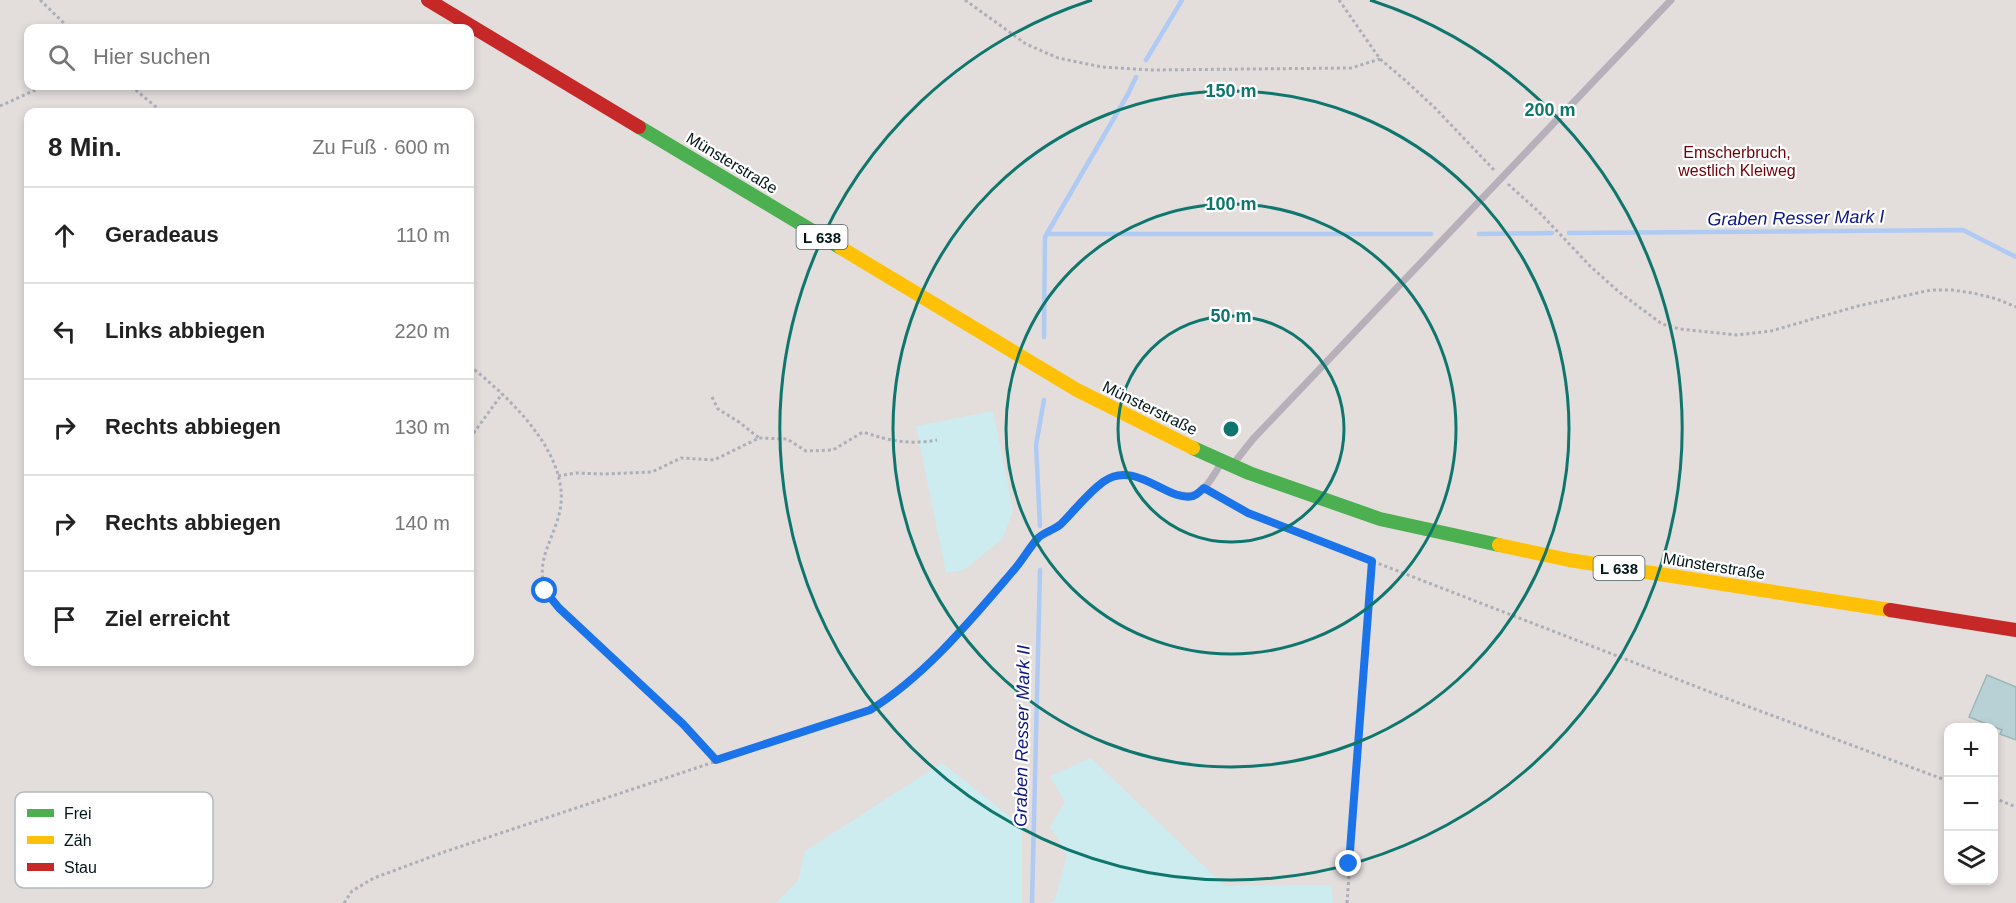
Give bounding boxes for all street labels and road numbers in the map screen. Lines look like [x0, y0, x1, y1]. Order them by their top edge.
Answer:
street label: Münsterstraße [683, 129, 781, 197]
road number: L 638 [796, 225, 848, 249]
street label: Münsterstraße [1100, 378, 1200, 438]
street label: Münsterstraße [1662, 550, 1766, 582]
road number: L 638 [1594, 556, 1644, 580]

